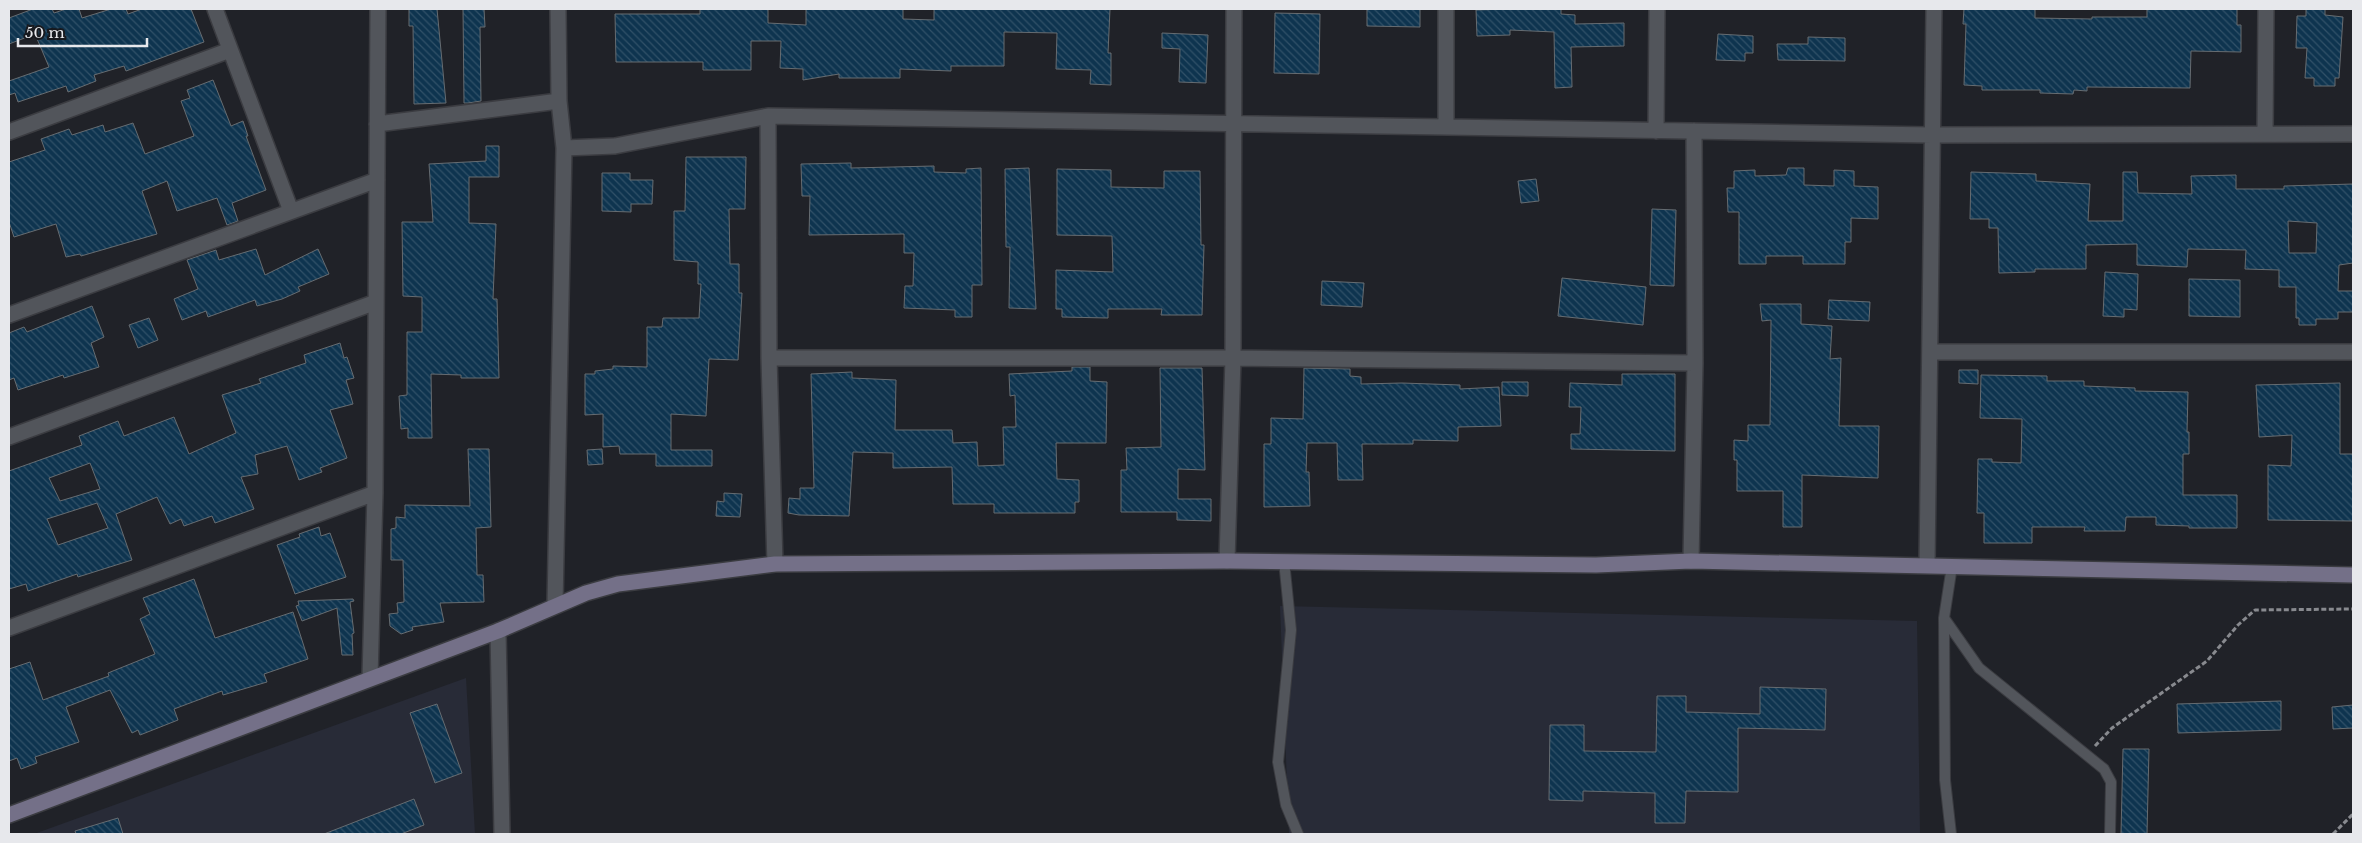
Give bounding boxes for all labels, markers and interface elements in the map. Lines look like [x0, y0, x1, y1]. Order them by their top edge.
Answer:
scale bar [18, 15, 146, 47]
text: 50 m [25, 23, 65, 42]

